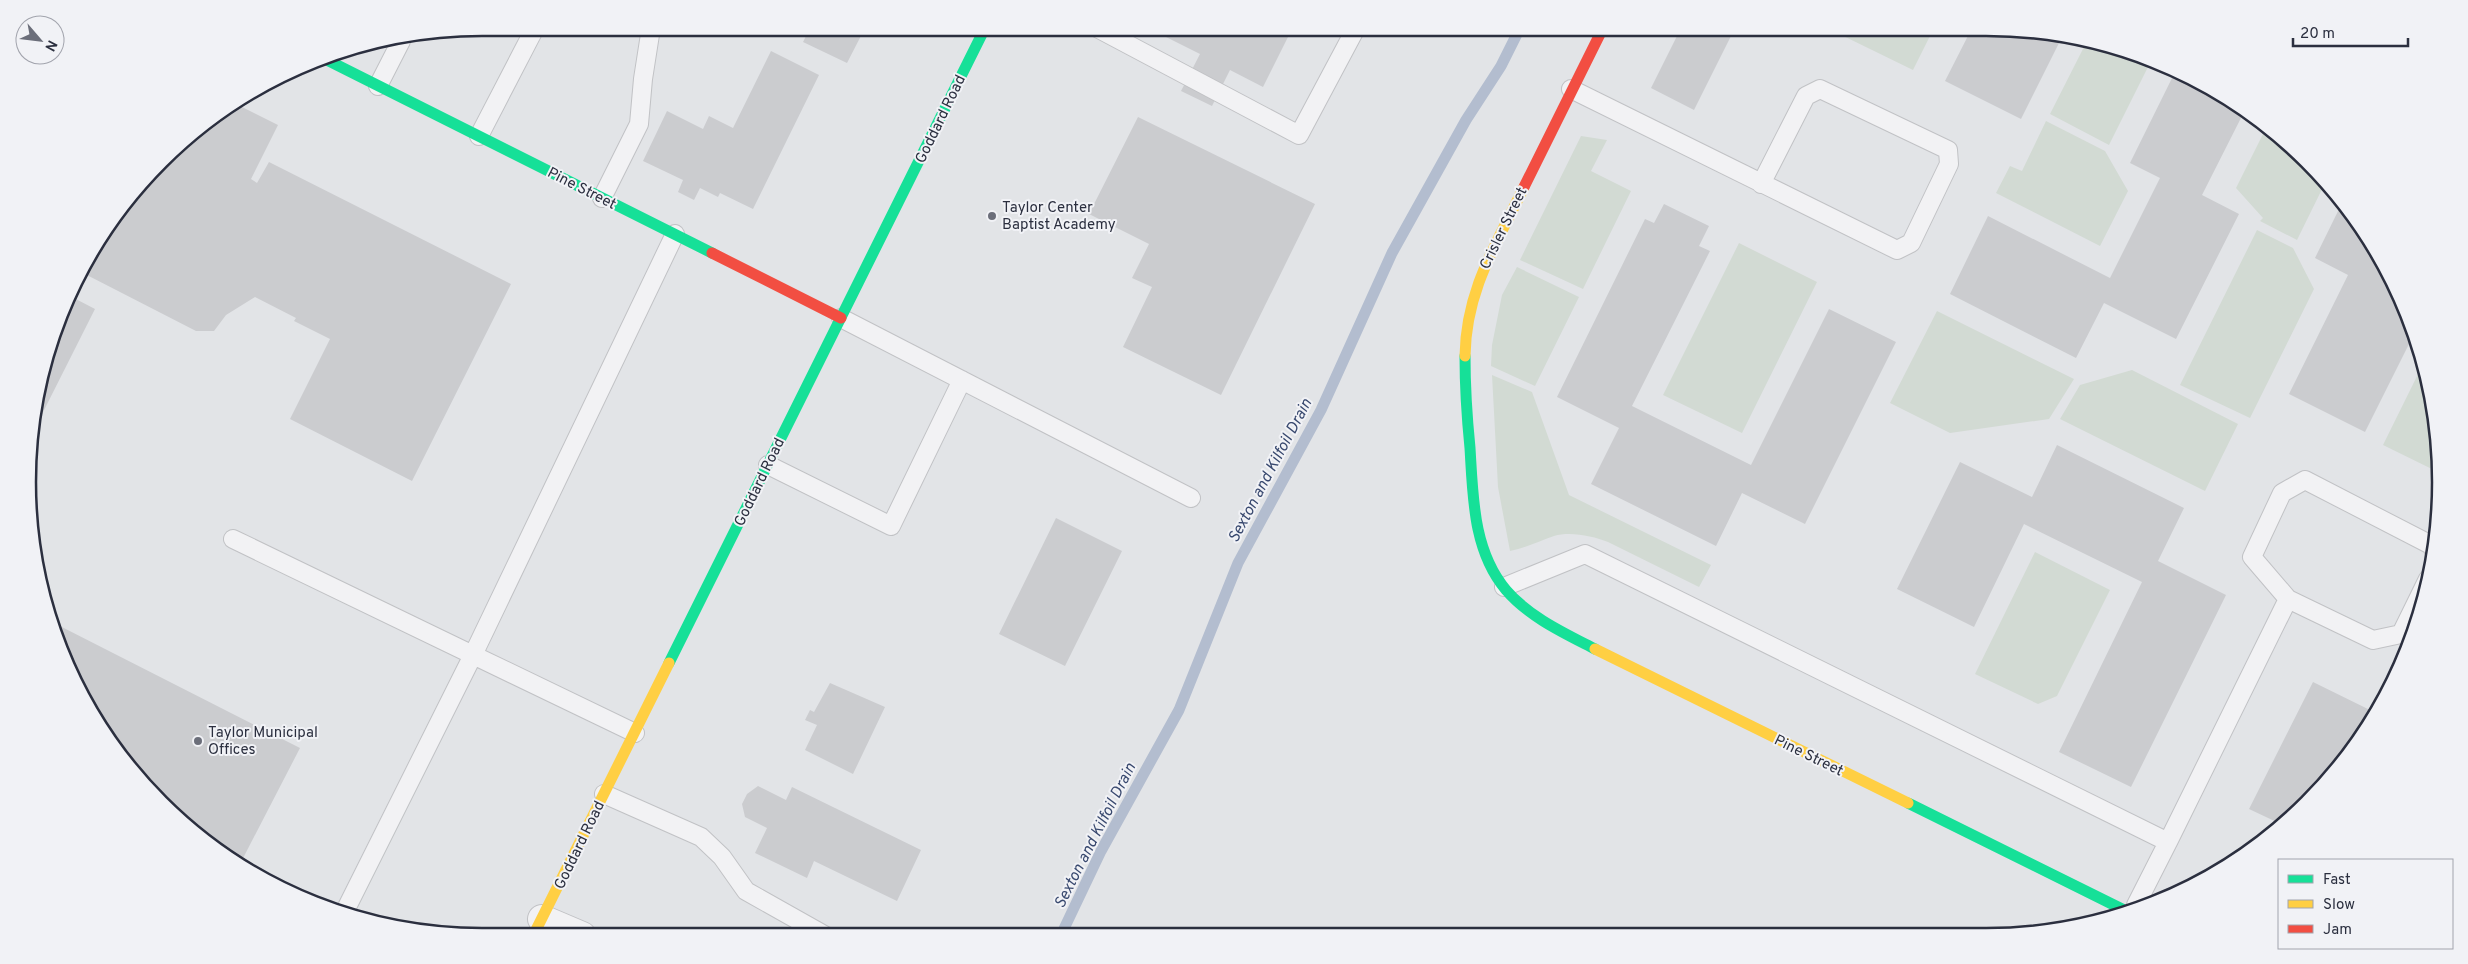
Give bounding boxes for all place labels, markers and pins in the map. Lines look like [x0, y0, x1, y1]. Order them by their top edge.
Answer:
place label: Taylor Center Baptist Academy [1002, 199, 1116, 235]
marker: Taylor Center Baptist Academy [986, 210, 998, 222]
place label: Taylor Municipal Offices [208, 724, 318, 760]
marker: Taylor Municipal Offices [192, 735, 204, 747]

